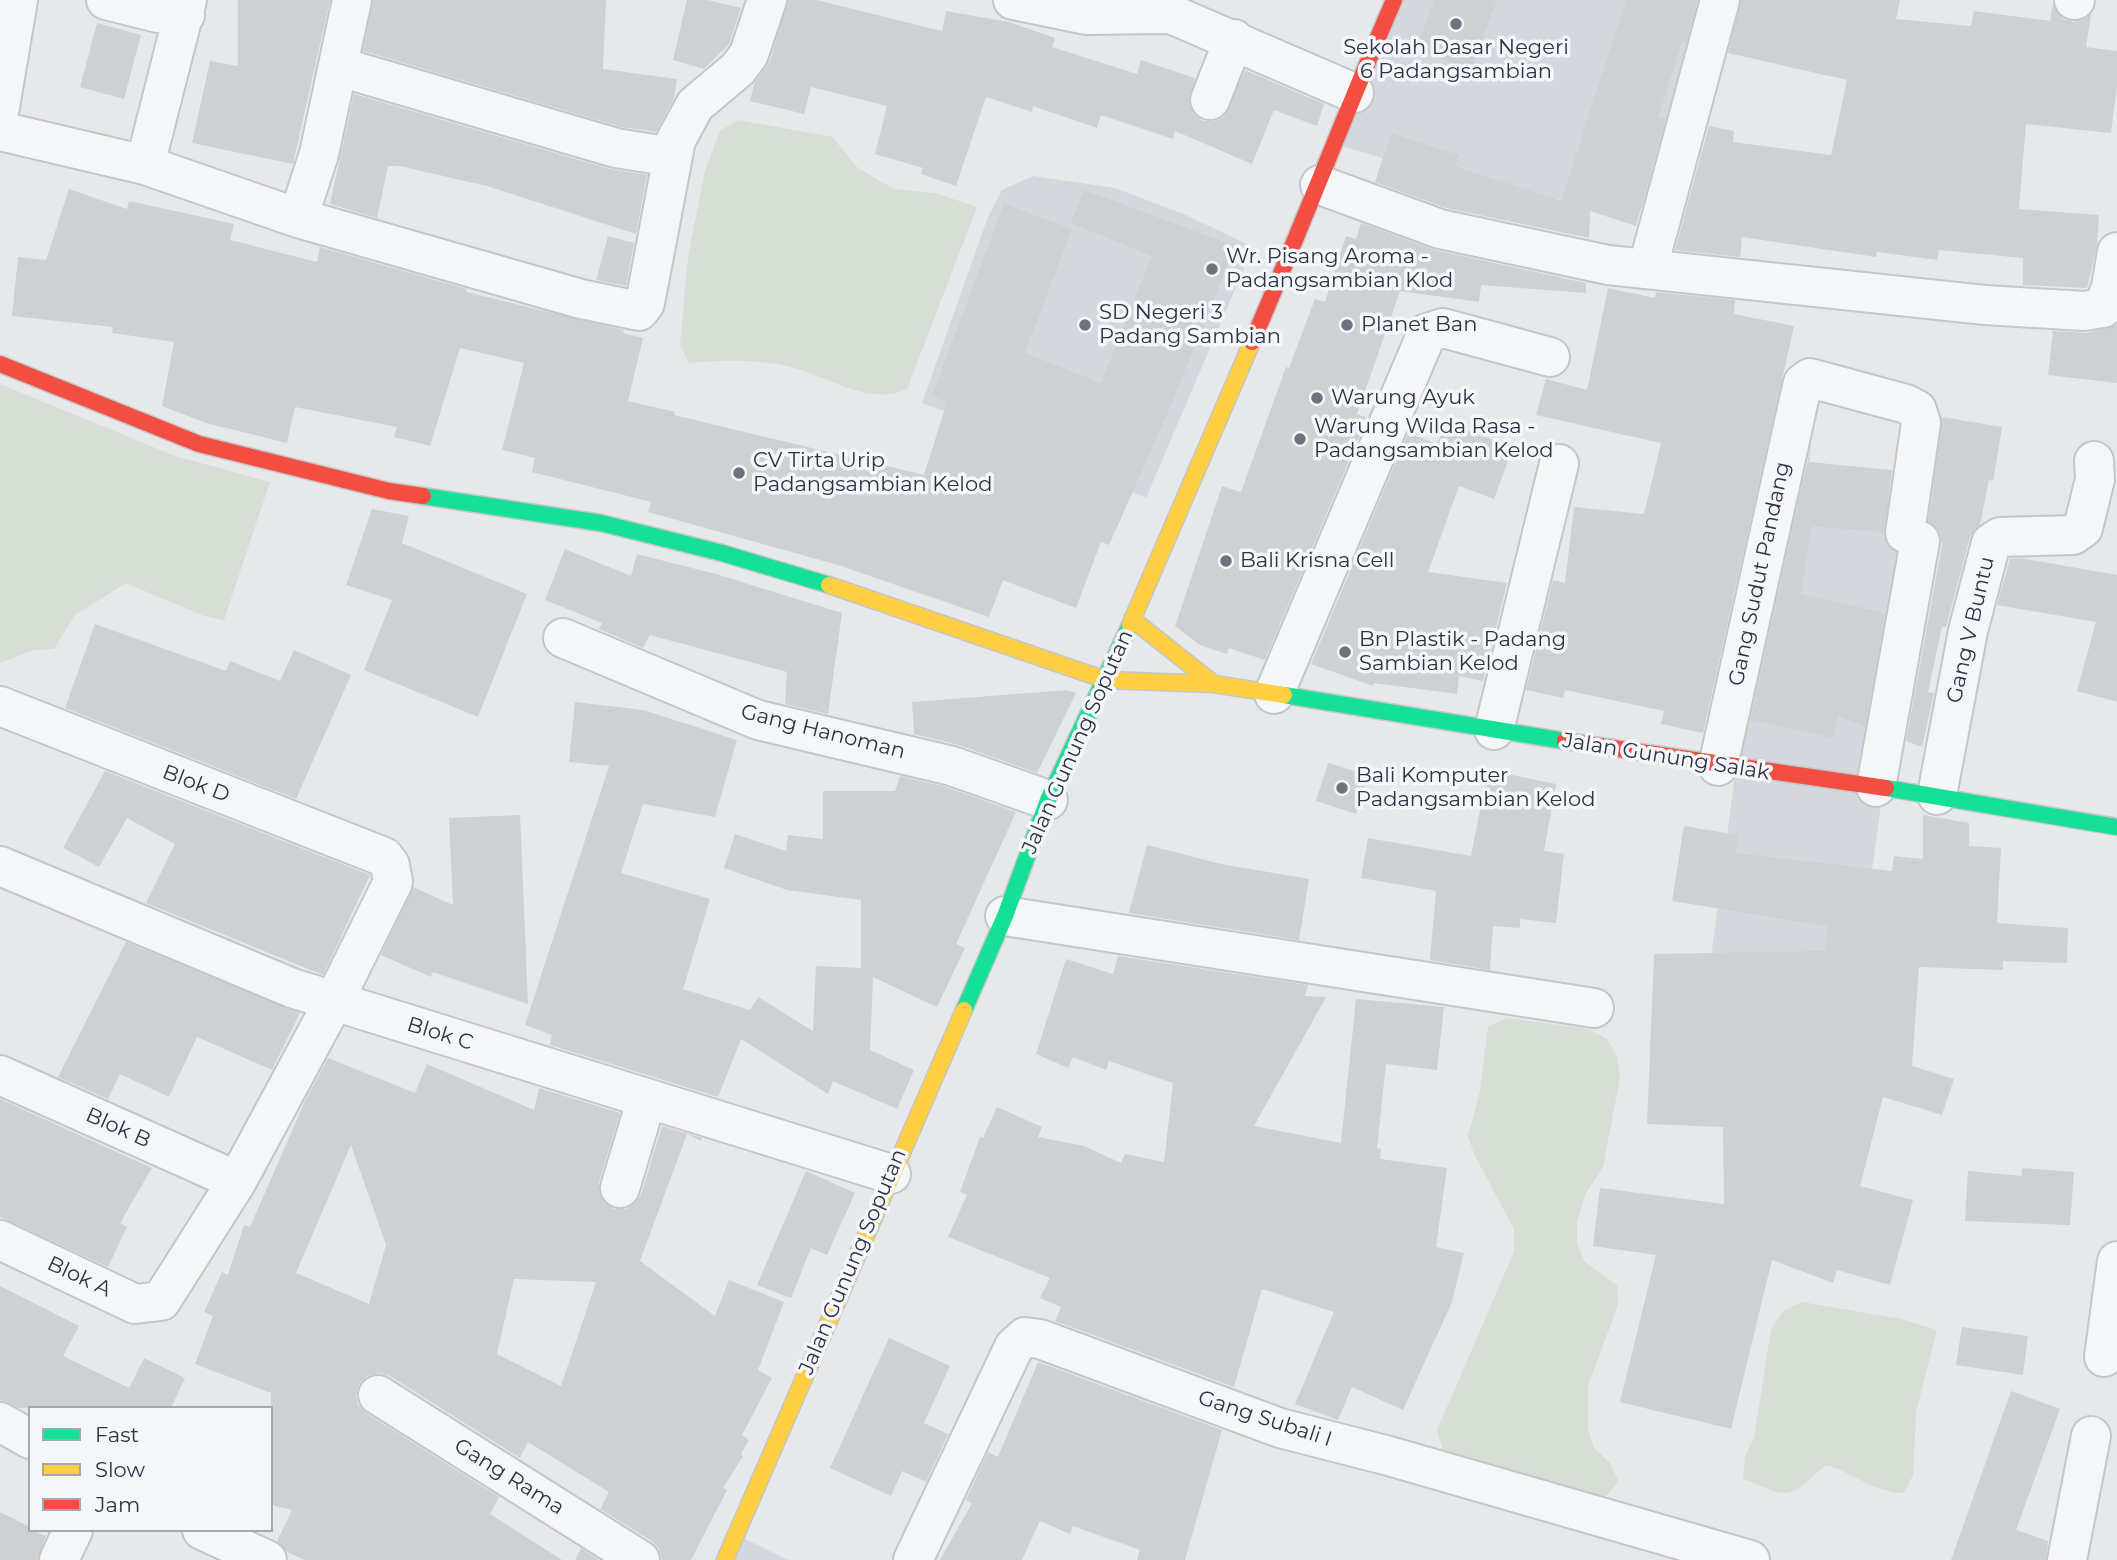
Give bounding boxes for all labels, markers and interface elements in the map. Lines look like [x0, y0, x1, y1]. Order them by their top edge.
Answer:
marker: Sekolah Dasar Negeri 6 Padangsambian [1448, 16, 1464, 32]
place label: Sekolah Dasar Negeri 6 Padangsambian [1343, 35, 1569, 85]
place label: Wr. Pisang Aroma - Padangsambian Klod [1226, 244, 1453, 294]
marker: Wr. Pisang Aroma - Padangsambian Klod [1204, 261, 1220, 277]
place label: SD Negeri 3 Padang Sambian [1099, 300, 1281, 350]
place label: Planet Ban [1361, 312, 1477, 338]
marker: SD Negeri 3 Padang Sambian [1077, 317, 1093, 333]
marker: Planet Ban [1339, 317, 1355, 333]
place label: Warung Ayuk [1331, 385, 1475, 411]
marker: Warung Ayuk [1309, 390, 1325, 406]
place label: Warung Wilda Rasa - Padangsambian Kelod [1314, 414, 1553, 464]
marker: Warung Wilda Rasa - Padangsambian Kelod [1292, 431, 1308, 447]
place label: CV Tirta Urip Padangsambian Kelod [753, 448, 992, 498]
street label: Gang Sudut Pandang [1724, 460, 1796, 688]
marker: CV Tirta Urip Padangsambian Kelod [731, 465, 747, 481]
place label: Bali Krisna Cell [1240, 548, 1394, 574]
marker: Bali Krisna Cell [1218, 553, 1234, 569]
street label: Gang V Buntu [1942, 554, 2000, 706]
street label: Jalan Gunung Soputan [1017, 626, 1139, 858]
place label: Bn Plastik - Padang Sambian Kelod [1359, 627, 1566, 677]
marker: Bn Plastik - Padang Sambian Kelod [1337, 644, 1353, 660]
street label: Gang Hanoman [738, 699, 908, 765]
street label: Jalan Gunung Salak [1561, 728, 1771, 786]
street label: Blok D [159, 760, 233, 808]
place label: Bali Komputer Padangsambian Kelod [1356, 763, 1595, 813]
marker: Bali Komputer Padangsambian Kelod [1334, 780, 1350, 796]
street label: Blok C [404, 1012, 476, 1056]
street label: Blok B [82, 1103, 154, 1153]
street label: Jalan Gunung Soputan [794, 1145, 912, 1379]
street label: Blok A [43, 1251, 115, 1303]
street label: Gang Subali I [1195, 1385, 1335, 1453]
legend [28, 1406, 273, 1532]
text: Fast [95, 1422, 139, 1447]
street label: Gang Rama [449, 1433, 569, 1521]
text: Slow [95, 1457, 145, 1482]
text: Jam [95, 1492, 140, 1517]

